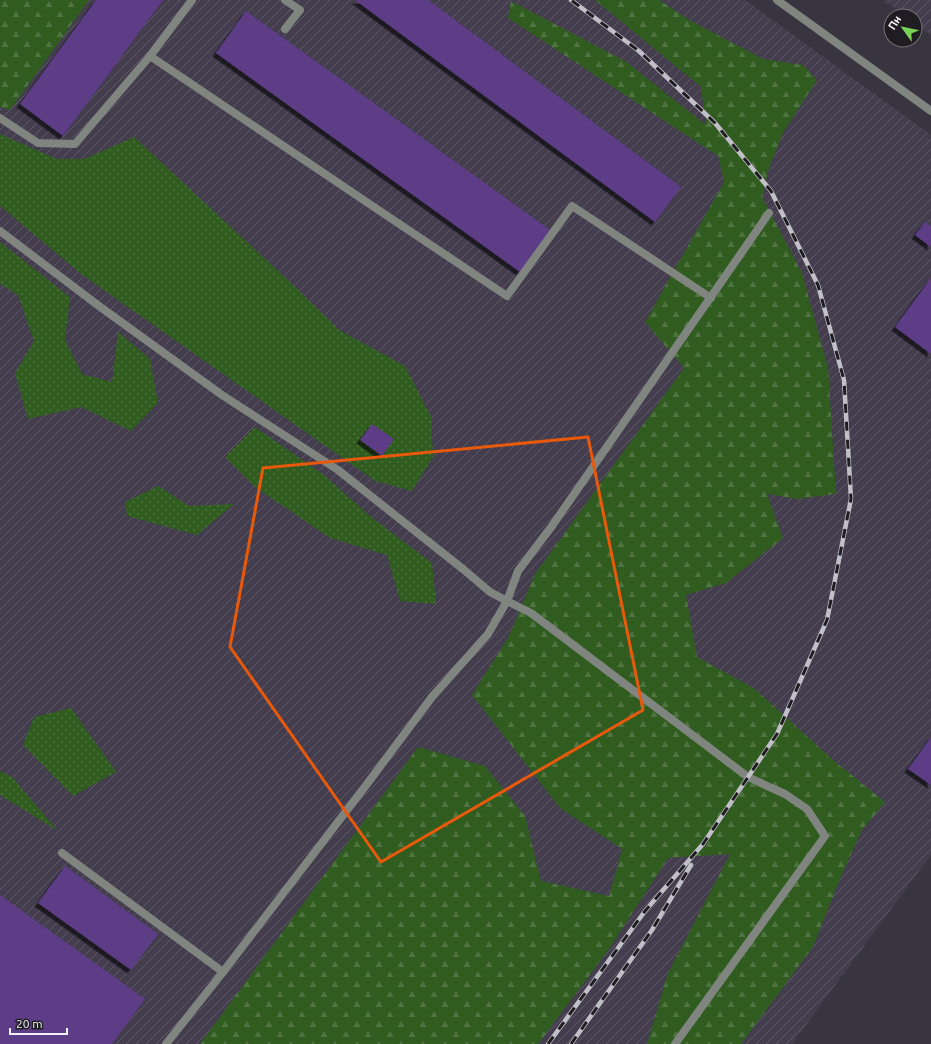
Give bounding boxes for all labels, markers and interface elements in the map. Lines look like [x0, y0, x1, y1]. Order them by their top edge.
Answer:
north arrow [883, 8, 923, 48]
text: Пн [886, 13, 904, 32]
scale bar [10, 1010, 67, 1036]
text: 20 m [16, 1017, 43, 1030]

